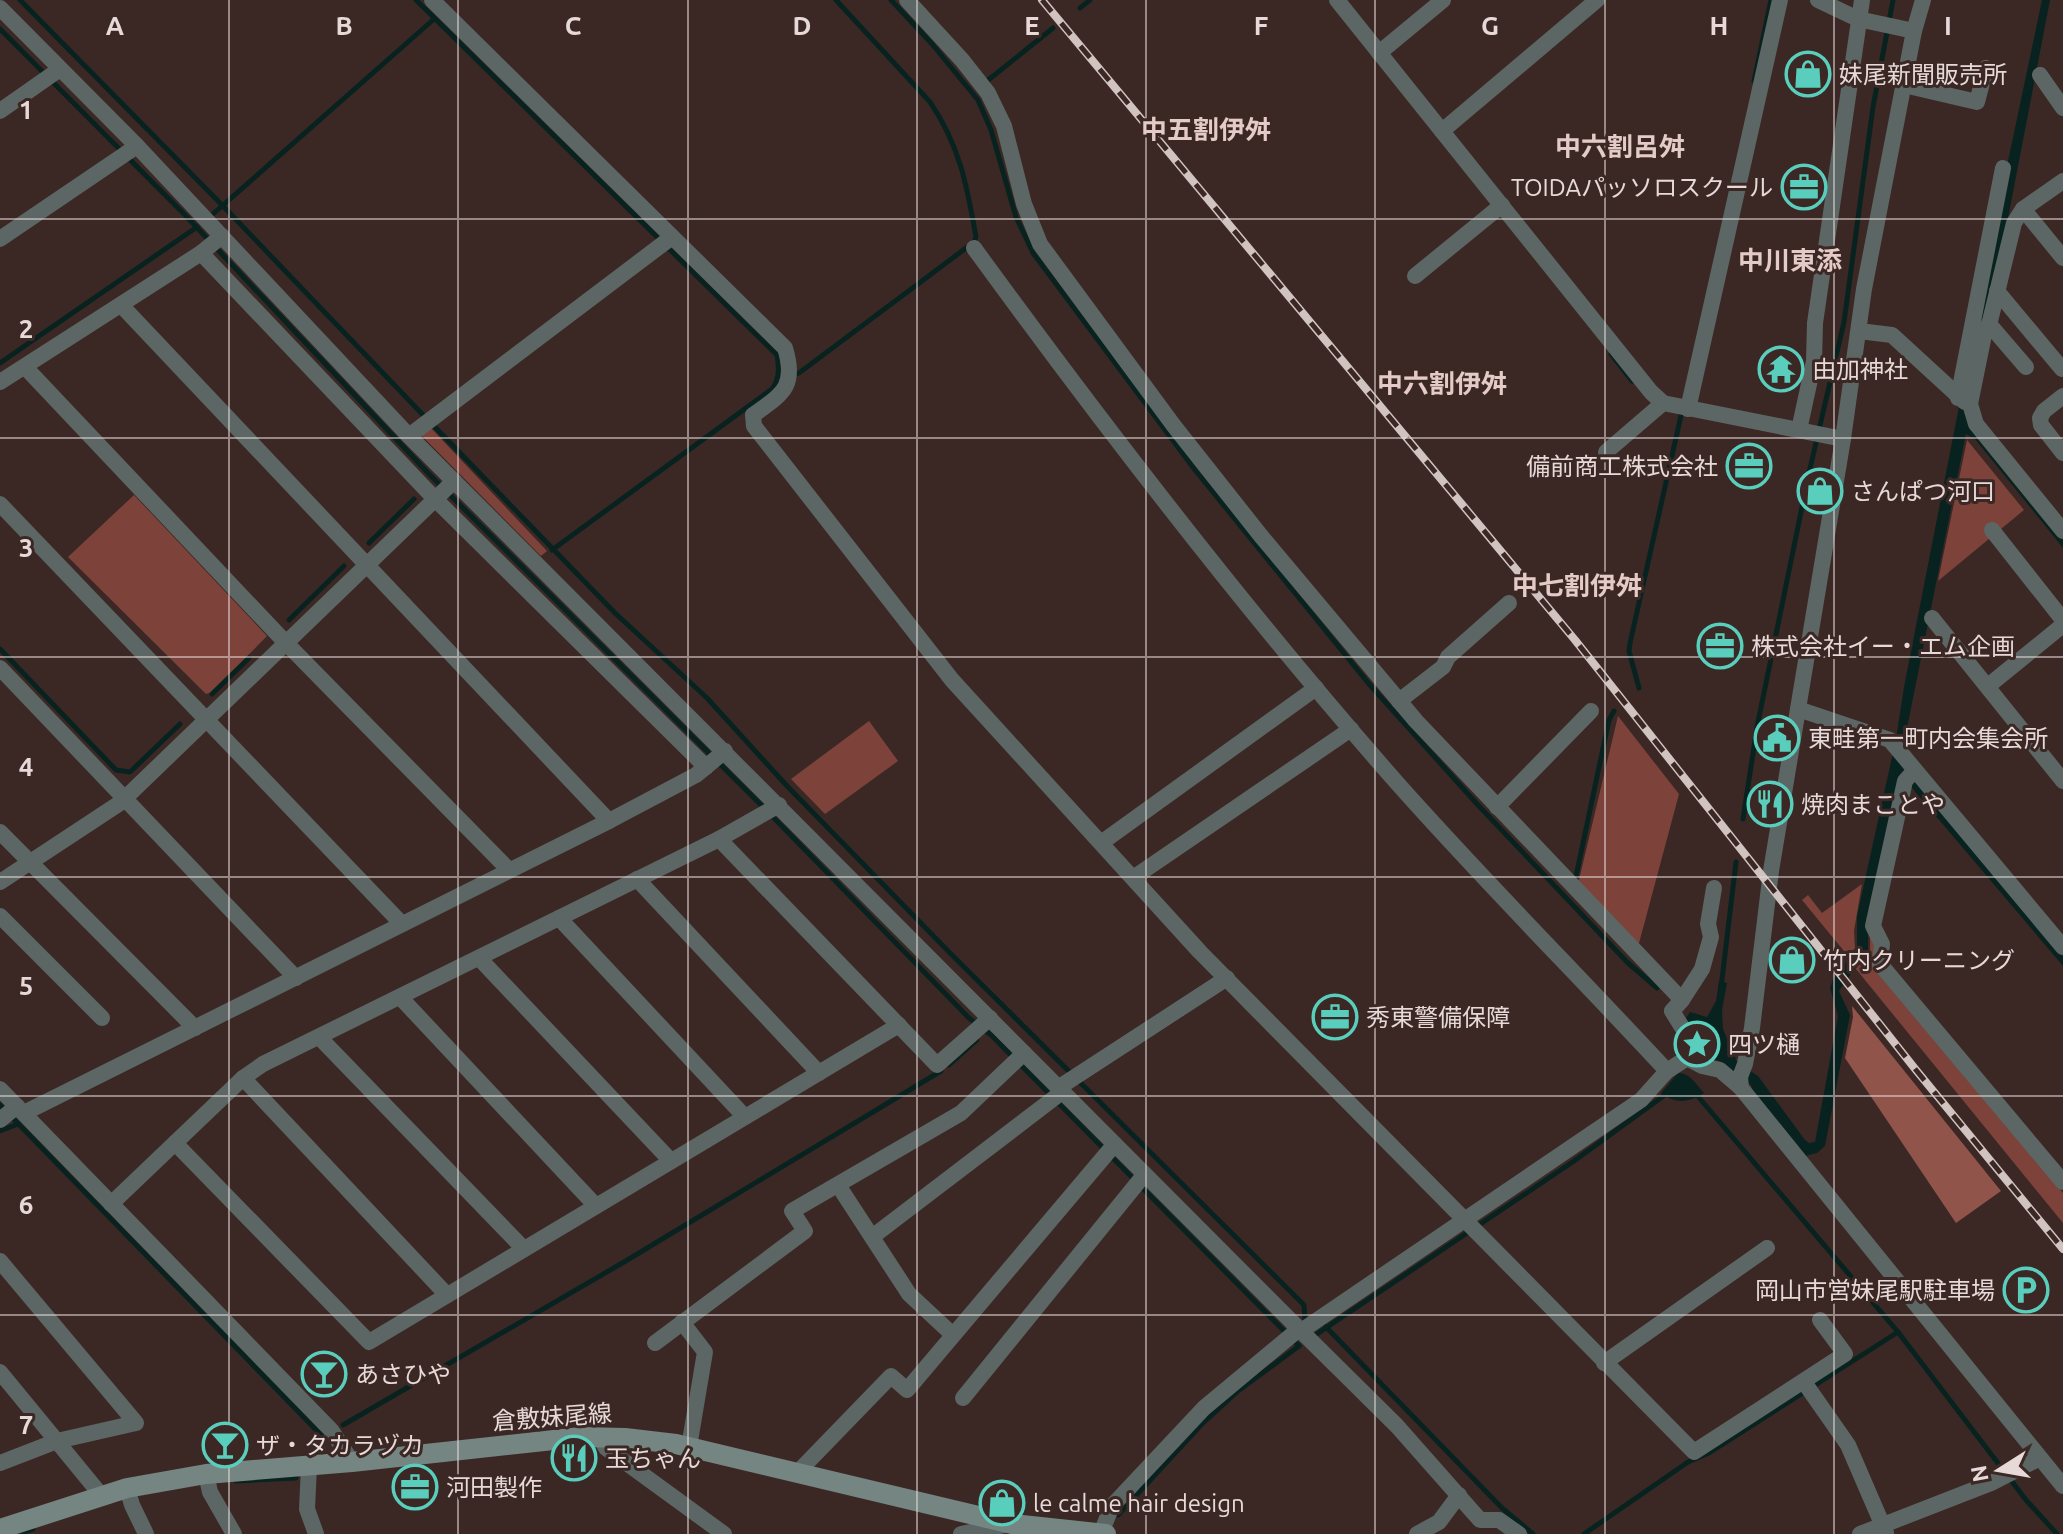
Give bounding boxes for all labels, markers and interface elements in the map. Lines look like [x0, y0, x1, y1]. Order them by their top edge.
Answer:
text: A [106, 11, 125, 40]
text: B [335, 11, 353, 40]
text: C [565, 11, 582, 40]
text: D [793, 11, 811, 40]
text: E [1024, 11, 1040, 40]
text: F [1254, 11, 1268, 40]
text: G [1481, 11, 1499, 40]
text: H [1710, 11, 1728, 40]
text: I [1944, 11, 1952, 40]
shop icon: 妹尾新聞販売所 [1784, 50, 1832, 98]
place label: 妹尾新聞販売所 [1839, 61, 2007, 88]
text: 1 [19, 95, 33, 124]
district label: 中五割伊舛 [1141, 115, 1271, 144]
district label: 中六割呂舛 [1555, 132, 1685, 161]
office icon: TOIDAパッソロスクール [1780, 163, 1828, 211]
place label: TOIDAパッソロスクール [1511, 174, 1773, 201]
district label: 中川東添 [1738, 246, 1842, 275]
text: 2 [19, 314, 33, 343]
temple icon: 由加神社 [1757, 345, 1805, 393]
place label: 由加神社 [1812, 356, 1908, 383]
district label: 中六割伊舛 [1377, 369, 1507, 398]
office icon: 備前商工株式会社 [1725, 442, 1773, 490]
place label: 備前商工株式会社 [1526, 453, 1718, 480]
shop icon: さんぱつ河口 [1796, 467, 1844, 515]
place label: さんぱつ河口 [1851, 478, 1995, 505]
text: 3 [19, 533, 33, 562]
district label: 中七割伊舛 [1512, 571, 1642, 600]
office icon: 株式会社イー・エム企画 [1696, 622, 1744, 670]
place label: 株式会社イー・エム企画 [1751, 633, 2015, 660]
public building icon: 東畦第一町内会集会所 [1753, 714, 1801, 762]
place label: 東畦第一町内会集会所 [1808, 725, 2048, 752]
text: 4 [19, 752, 33, 781]
restaurant icon: 焼肉まことや [1746, 780, 1794, 828]
place label: 焼肉まことや [1801, 791, 1945, 818]
shop icon: 竹内クリーニング [1768, 936, 1816, 984]
place label: 竹内クリーニング [1823, 947, 2015, 974]
text: 5 [19, 971, 33, 1000]
office icon: 秀東警備保障 [1311, 993, 1359, 1041]
place label: 秀東警備保障 [1366, 1004, 1510, 1031]
place icon: 四ツ樋 [1673, 1020, 1721, 1068]
place label: 四ツ樋 [1728, 1031, 1800, 1058]
text: 6 [19, 1190, 33, 1219]
parking icon: 岡山市営妹尾駅駐車場 [2002, 1266, 2050, 1314]
place label: 岡山市営妹尾駅駐車場 [1755, 1277, 1995, 1304]
bar icon: あさひや [300, 1350, 348, 1398]
place label: あさひや [355, 1361, 451, 1388]
street label: 倉敷妹尾線 [491, 1399, 613, 1435]
text: 7 [19, 1410, 33, 1439]
bar icon: ザ・タカラヅカ [201, 1421, 249, 1469]
north arrow [1959, 1430, 2039, 1510]
place label: ザ・タカラヅカ [256, 1432, 424, 1459]
restaurant icon: 玉ちゃん [550, 1434, 598, 1482]
place label: 玉ちゃん [605, 1445, 701, 1472]
office icon: 河田製作 [391, 1463, 439, 1511]
text: N [1965, 1463, 1993, 1484]
place label: 河田製作 [446, 1474, 542, 1501]
shop icon: le calme hair design [978, 1479, 1026, 1527]
place label: le calme hair design [1033, 1490, 1245, 1517]

